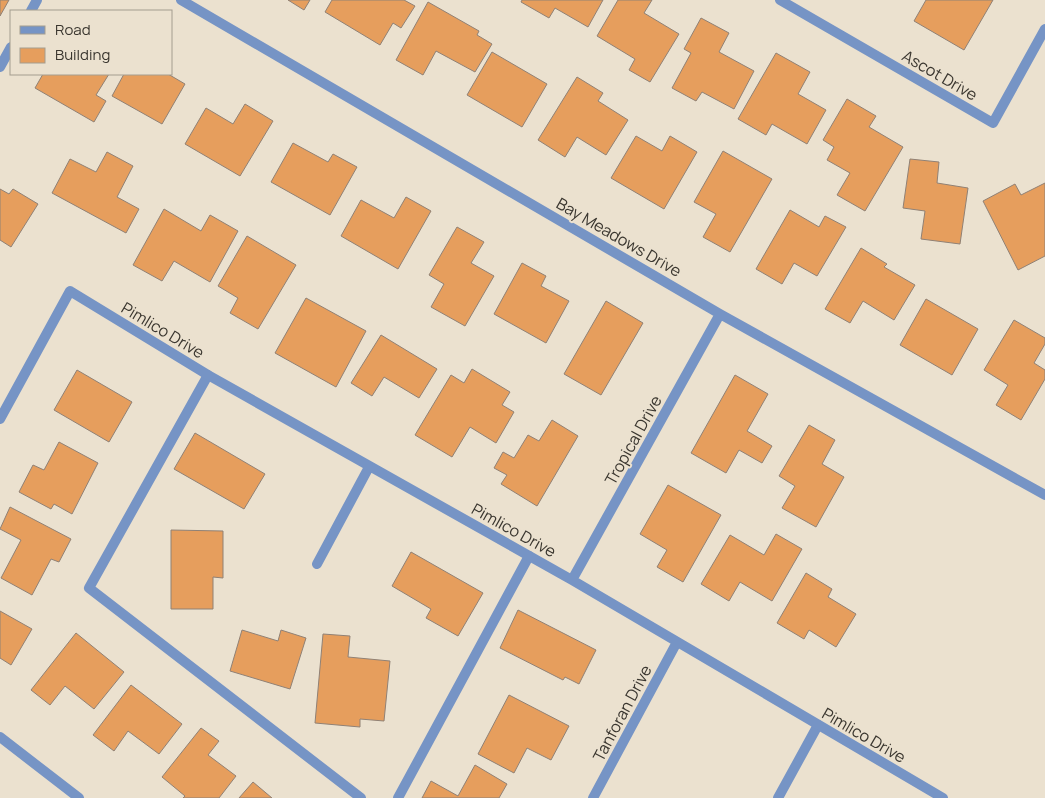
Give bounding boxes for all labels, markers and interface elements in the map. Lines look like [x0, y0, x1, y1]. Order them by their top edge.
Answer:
legend [10, 10, 172, 75]
text: Road [55, 19, 91, 40]
text: Building [55, 44, 110, 65]
street label: Ascot Drive [898, 45, 982, 105]
street label: Bay Meadows Drive [552, 192, 686, 282]
street label: Pimlico Drive [117, 297, 209, 363]
street label: Tropical Drive [599, 391, 667, 489]
street label: Pimlico Drive [468, 498, 560, 562]
street label: Tanforan Drive [587, 661, 657, 765]
street label: Pimlico Drive [818, 702, 910, 768]

